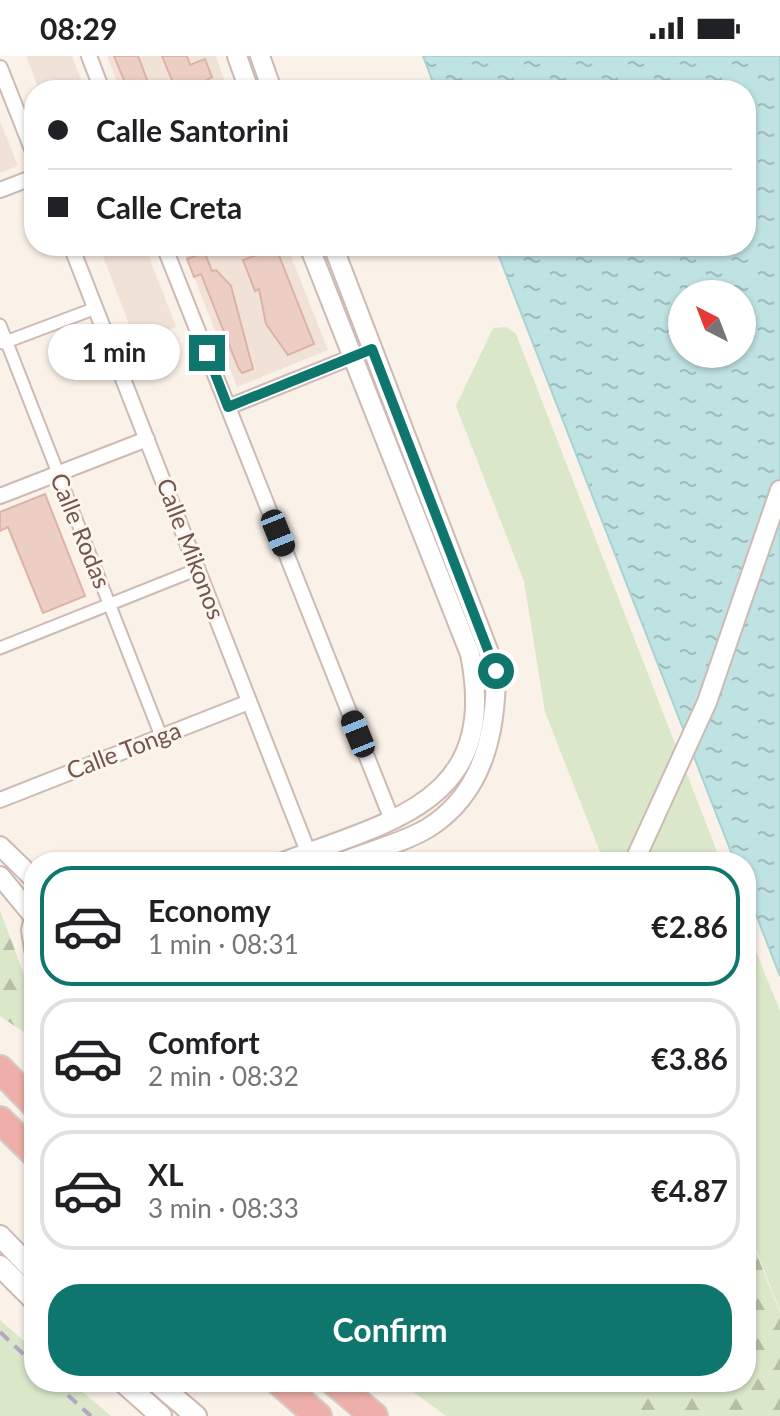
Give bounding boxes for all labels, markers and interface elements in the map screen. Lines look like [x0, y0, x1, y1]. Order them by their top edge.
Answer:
text: 08:29 [40, 10, 117, 46]
text: Calle Santorini [96, 112, 289, 148]
text: Calle Creta [96, 189, 242, 225]
north arrow [668, 280, 756, 368]
map controls [668, 280, 756, 368]
callout: 1 min [47, 325, 179, 381]
route end [189, 335, 225, 371]
text: 1 min [82, 336, 146, 368]
street label: Calle Rodas [45, 469, 118, 592]
street label: Calle Mikonos [151, 474, 232, 623]
car [258, 506, 298, 560]
route start [478, 653, 514, 689]
car [338, 707, 378, 761]
street label: Calle Tonga [62, 715, 185, 785]
icon: car [52, 890, 124, 962]
text: Economy [148, 892, 271, 928]
text: €2.86 [651, 908, 728, 944]
text: 1 min · 08:31 [148, 928, 299, 960]
icon: car [52, 1022, 124, 1094]
text: Comfort [148, 1024, 260, 1060]
text: €3.86 [651, 1040, 728, 1076]
text: 2 min · 08:32 [148, 1060, 299, 1092]
icon: car [52, 1154, 124, 1226]
text: XL [148, 1156, 184, 1192]
text: €4.87 [651, 1172, 728, 1208]
text: 3 min · 08:33 [148, 1192, 299, 1224]
button: Confirm [48, 1284, 732, 1376]

